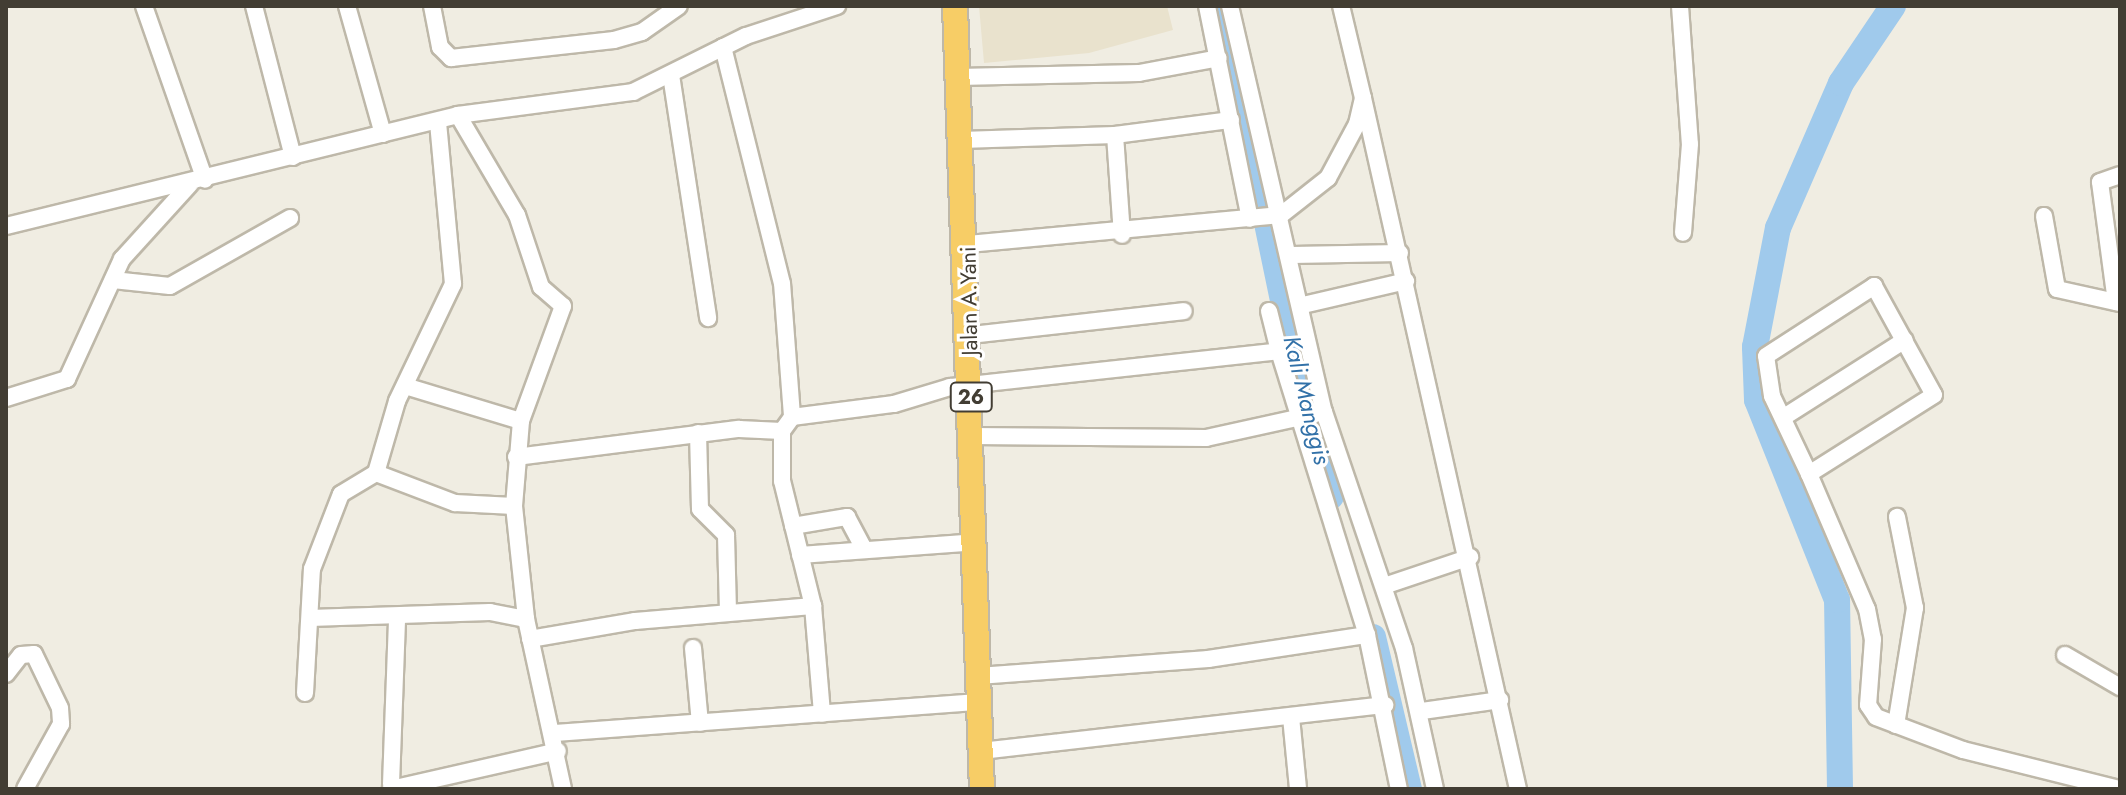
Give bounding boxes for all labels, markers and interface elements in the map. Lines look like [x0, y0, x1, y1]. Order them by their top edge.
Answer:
street label: Jalan A.Yani [955, 246, 983, 356]
water label: Kali Manggis [1277, 333, 1337, 467]
road number: 26 [949, 381, 993, 413]

